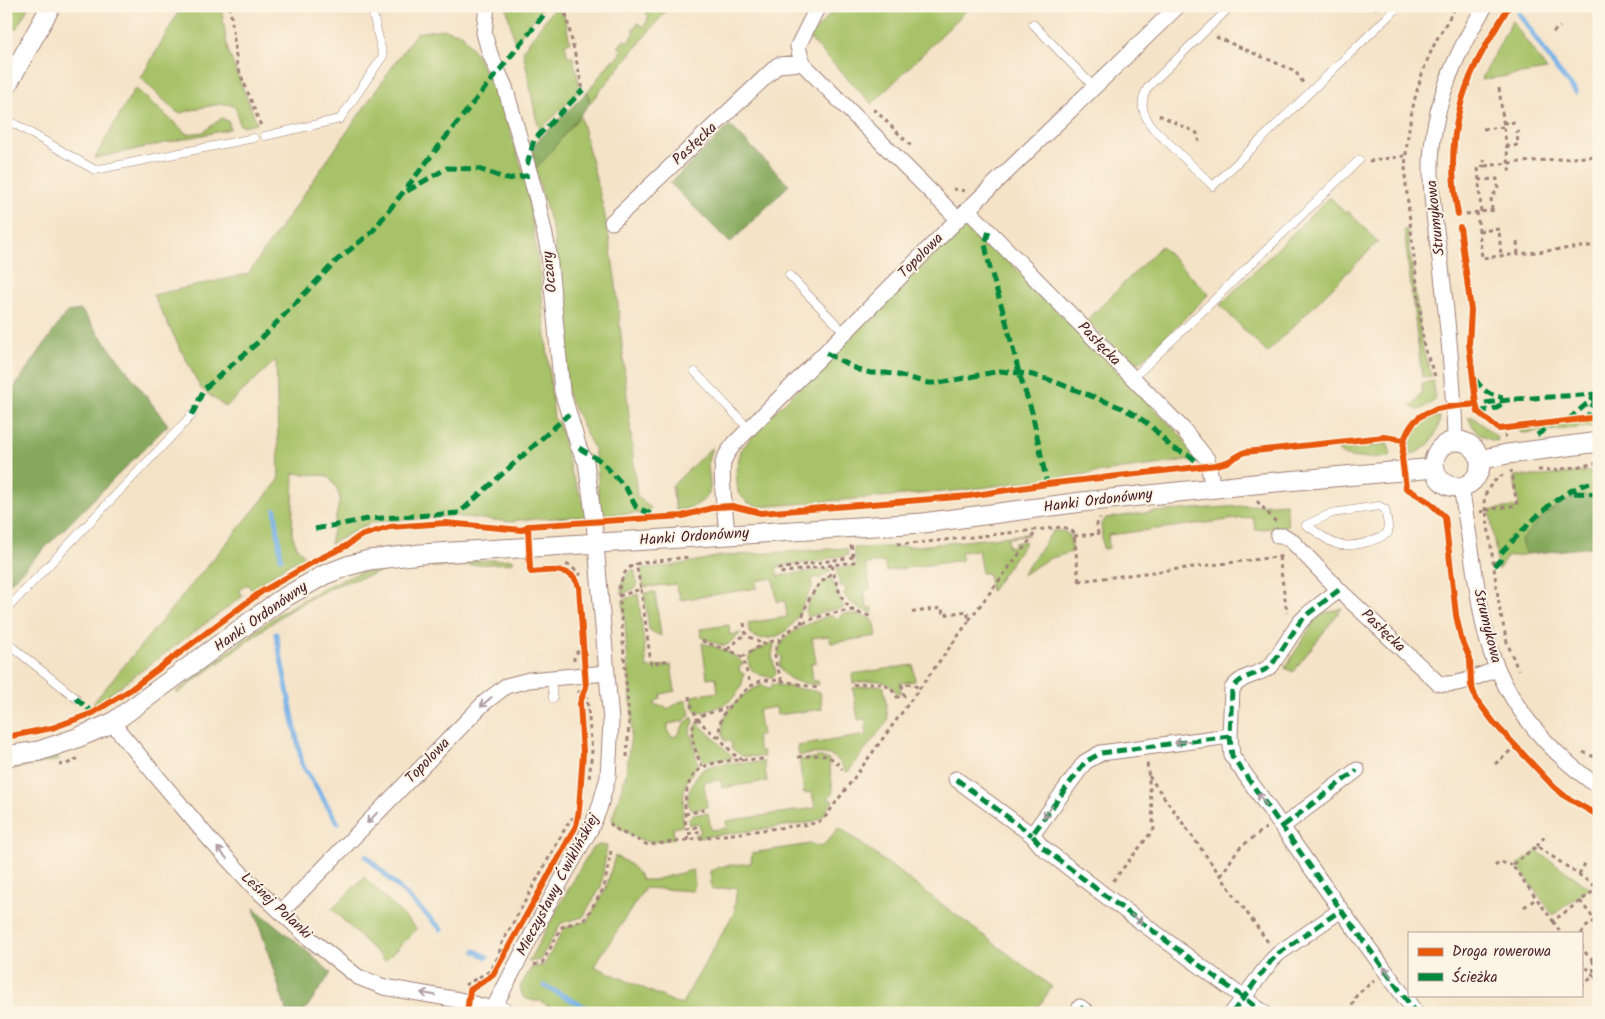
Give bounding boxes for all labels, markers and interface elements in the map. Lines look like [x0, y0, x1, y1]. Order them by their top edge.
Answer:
street label: Pasłęcka [667, 117, 723, 171]
street label: Strumykowa [1420, 179, 1452, 257]
street label: Topolowa [893, 228, 949, 284]
street label: Oczary [536, 249, 564, 294]
street label: Pasłęcka [1071, 316, 1127, 372]
street label: Hanki Ordonówny [1042, 482, 1155, 520]
street label: Hanki Ordonówny [638, 521, 751, 553]
street label: Hanki Ordonówny [209, 575, 314, 658]
street label: Strumykowa [1466, 586, 1508, 666]
street label: Pasłęcka [1355, 603, 1411, 659]
one-way arrow [480, 696, 493, 708]
street label: Topolowa [400, 732, 456, 790]
one-way arrow [1174, 737, 1190, 747]
one-way arrow [1257, 792, 1267, 806]
one-way arrow [1043, 805, 1053, 819]
street label: Mieczysławy Ćwiklińskiej [510, 808, 606, 960]
one-way arrow [366, 811, 378, 824]
one-way arrow [216, 846, 228, 859]
street label: Leśnej Polanki [235, 866, 318, 946]
one-way arrow [1130, 914, 1144, 924]
legend [1408, 932, 1582, 996]
text: Droga rowerowa [1452, 940, 1551, 964]
one-way arrow [1383, 966, 1393, 980]
text: Ścieżka [1452, 966, 1497, 990]
one-way arrow [420, 989, 436, 999]

